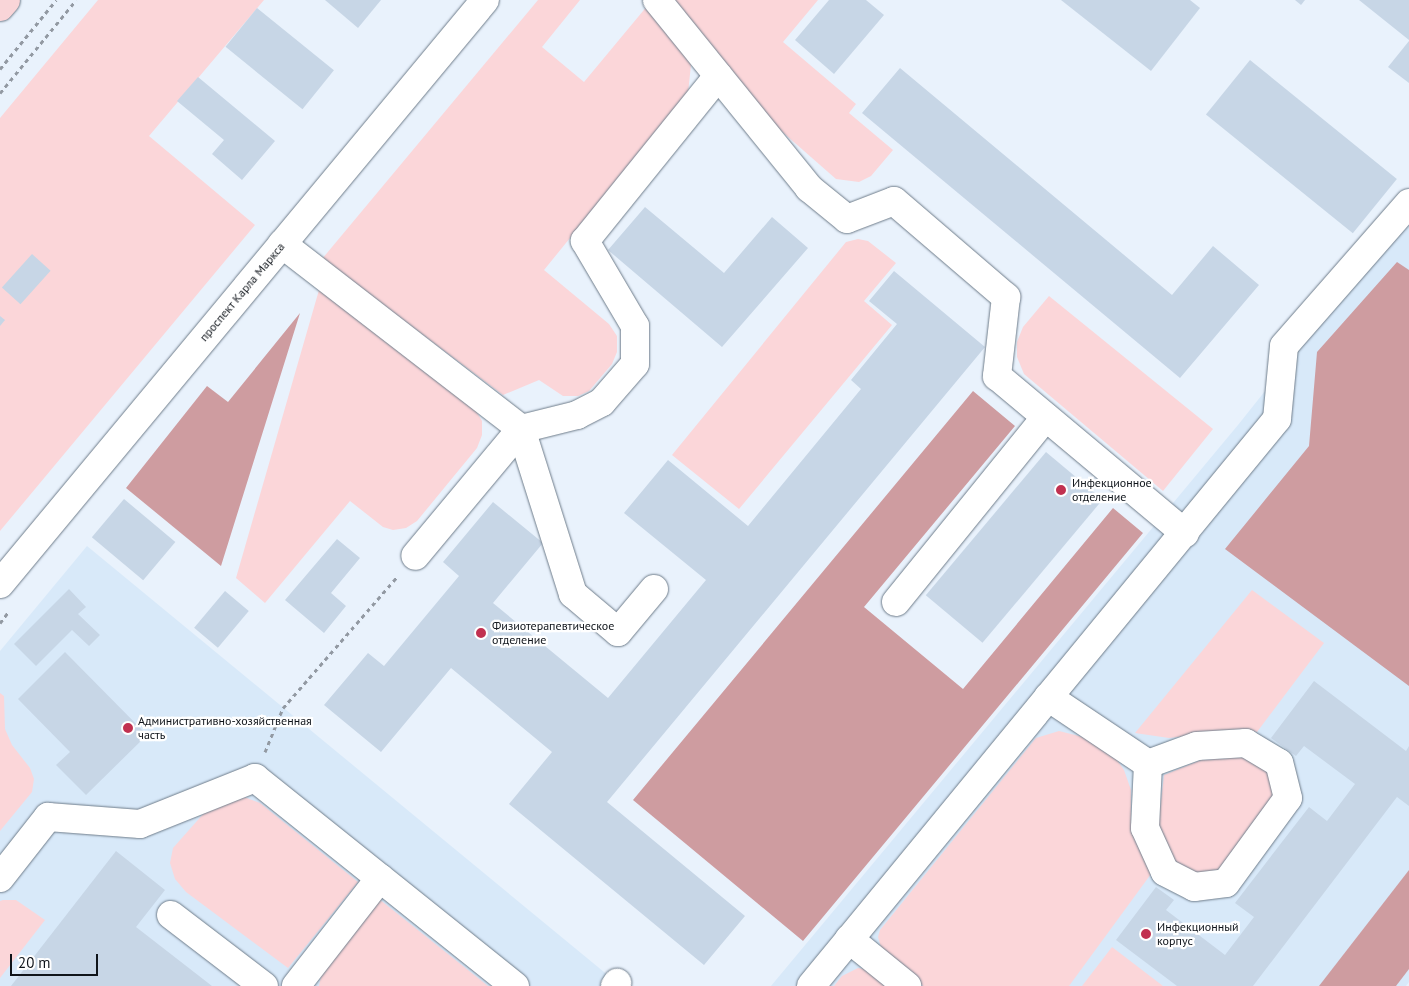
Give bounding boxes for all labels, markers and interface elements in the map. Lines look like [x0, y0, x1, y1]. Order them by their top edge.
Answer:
street label: проспект Карла Маркса [196, 240, 288, 344]
place label: Инфекционное отделение [1072, 476, 1152, 504]
marker: Инфекционное отделение [1054, 483, 1068, 497]
place label: Физиотерапевтическое отделение [492, 619, 614, 647]
marker: Физиотерапевтическое отделение [474, 626, 488, 640]
place label: Административно-хозяйственная часть [138, 714, 312, 742]
marker: Административно-хозяйственная часть [122, 722, 134, 734]
place label: Инфекционный корпус [1157, 920, 1239, 948]
marker: Инфекционный корпус [1139, 927, 1153, 941]
scale bar [12, 944, 100, 976]
text: 20 m [18, 953, 51, 972]

